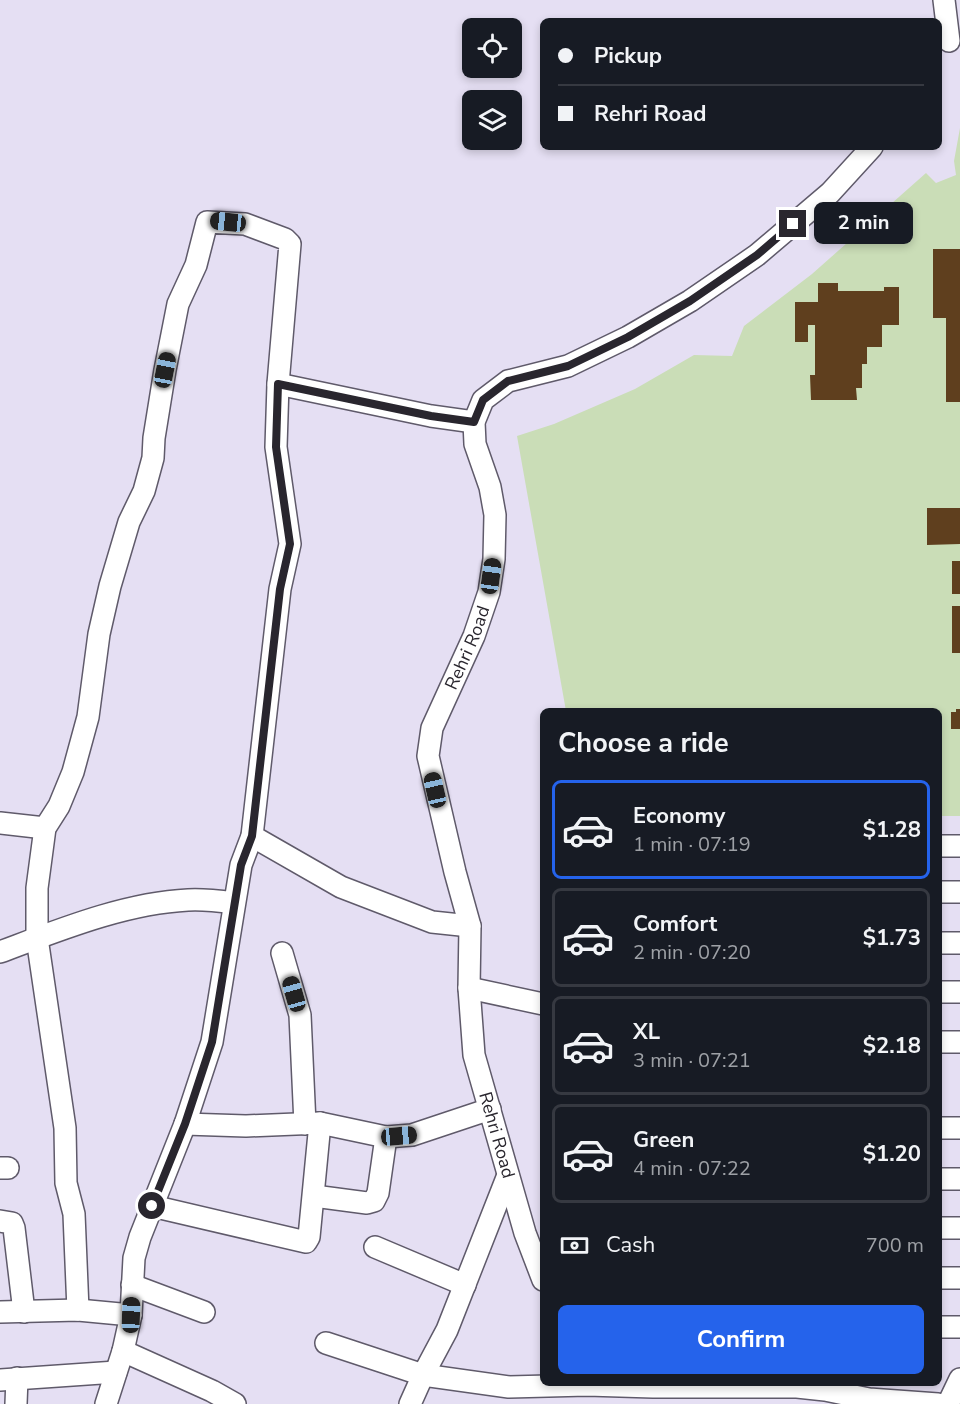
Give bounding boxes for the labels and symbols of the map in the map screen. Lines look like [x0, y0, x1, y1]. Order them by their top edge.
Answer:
callout: 2 min [814, 203, 913, 245]
route end [779, 210, 806, 237]
car [209, 211, 247, 233]
car [153, 351, 177, 389]
car [480, 557, 502, 595]
street label: Rehri Road [439, 603, 495, 693]
car [422, 770, 448, 810]
car [280, 974, 308, 1014]
street label: Rehri Road [473, 1089, 521, 1181]
car [380, 1125, 418, 1147]
route start [138, 1192, 165, 1219]
car [121, 1297, 141, 1333]

